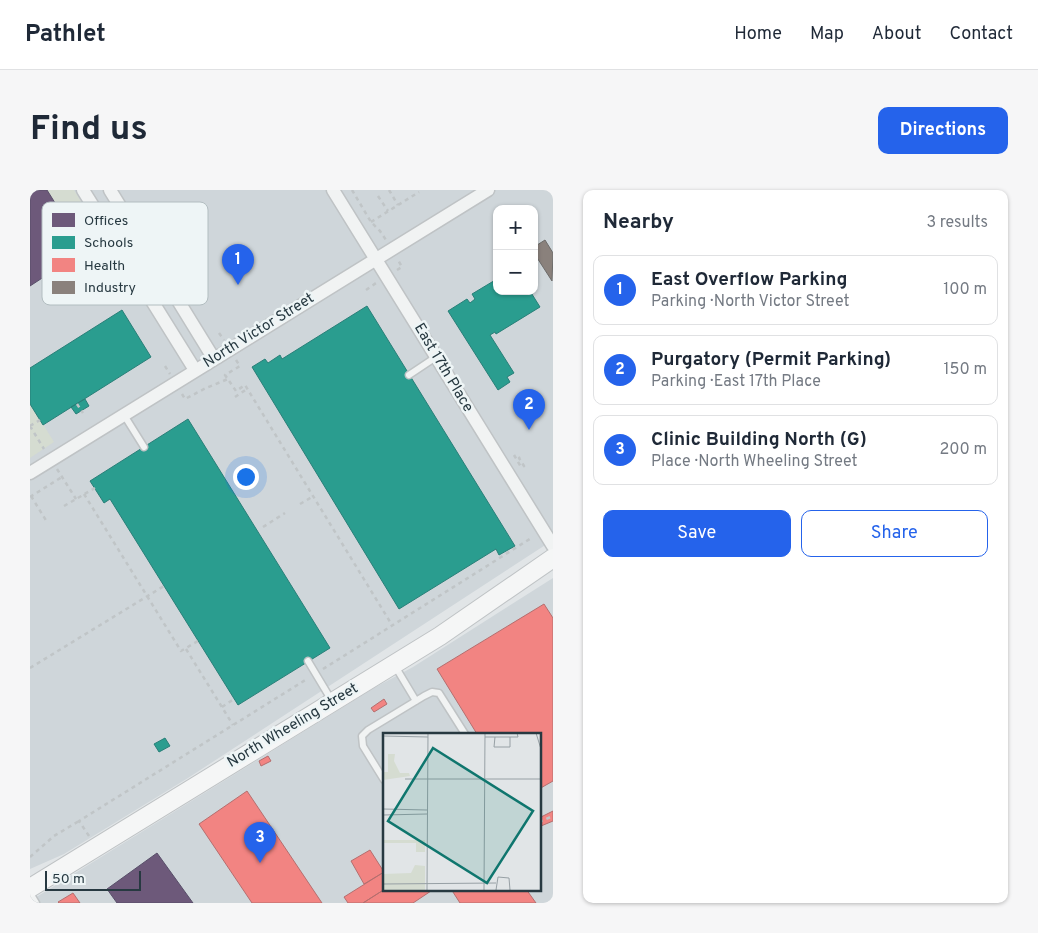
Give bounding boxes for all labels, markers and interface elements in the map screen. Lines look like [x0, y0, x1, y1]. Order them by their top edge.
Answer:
text: Pathlet [25, 20, 106, 50]
text: Home [734, 23, 782, 46]
text: Map [810, 23, 844, 46]
text: About [872, 23, 921, 46]
text: Contact [949, 23, 1013, 46]
button: Directions [878, 107, 1008, 154]
text: Find us [30, 108, 148, 152]
legend [42, 202, 208, 305]
map controls [493, 205, 538, 295]
button: + [493, 205, 538, 250]
text: Nearby [603, 209, 674, 236]
text: Offices [84, 213, 128, 230]
text: 3 results [926, 213, 988, 233]
text: Schools [84, 235, 133, 252]
pin: 1 [222, 244, 254, 285]
button: − [493, 250, 538, 295]
text: Health [84, 258, 125, 275]
text: East Overflow Parking [651, 268, 848, 292]
text: Industry [84, 280, 136, 297]
text: 1 [617, 280, 623, 300]
text: 100 m [943, 280, 987, 300]
street label: North Victor Street [200, 289, 318, 373]
text: Parking · North Victor Street [651, 292, 850, 312]
street label: East 17th Place [409, 320, 477, 416]
text: Purgatory (Permit Parking) [651, 348, 891, 372]
text: 2 [615, 360, 625, 380]
text: 150 m [944, 360, 987, 380]
text: Parking · East 17th Place [651, 372, 821, 392]
pin: 2 [513, 389, 545, 430]
text: Clinic Building North (G) [651, 428, 867, 452]
text: 3 [615, 440, 625, 460]
text: 200 m [939, 440, 987, 460]
text: Place · North Wheeling Street [651, 452, 858, 472]
your location [233, 464, 259, 490]
button: Save [603, 510, 791, 557]
button: Share [801, 510, 988, 557]
street label: North Wheeling Street [224, 679, 362, 773]
inset map [383, 733, 540, 890]
pin: 3 [244, 822, 276, 863]
scale bar [45, 868, 141, 891]
text: 50 m [52, 871, 85, 888]

